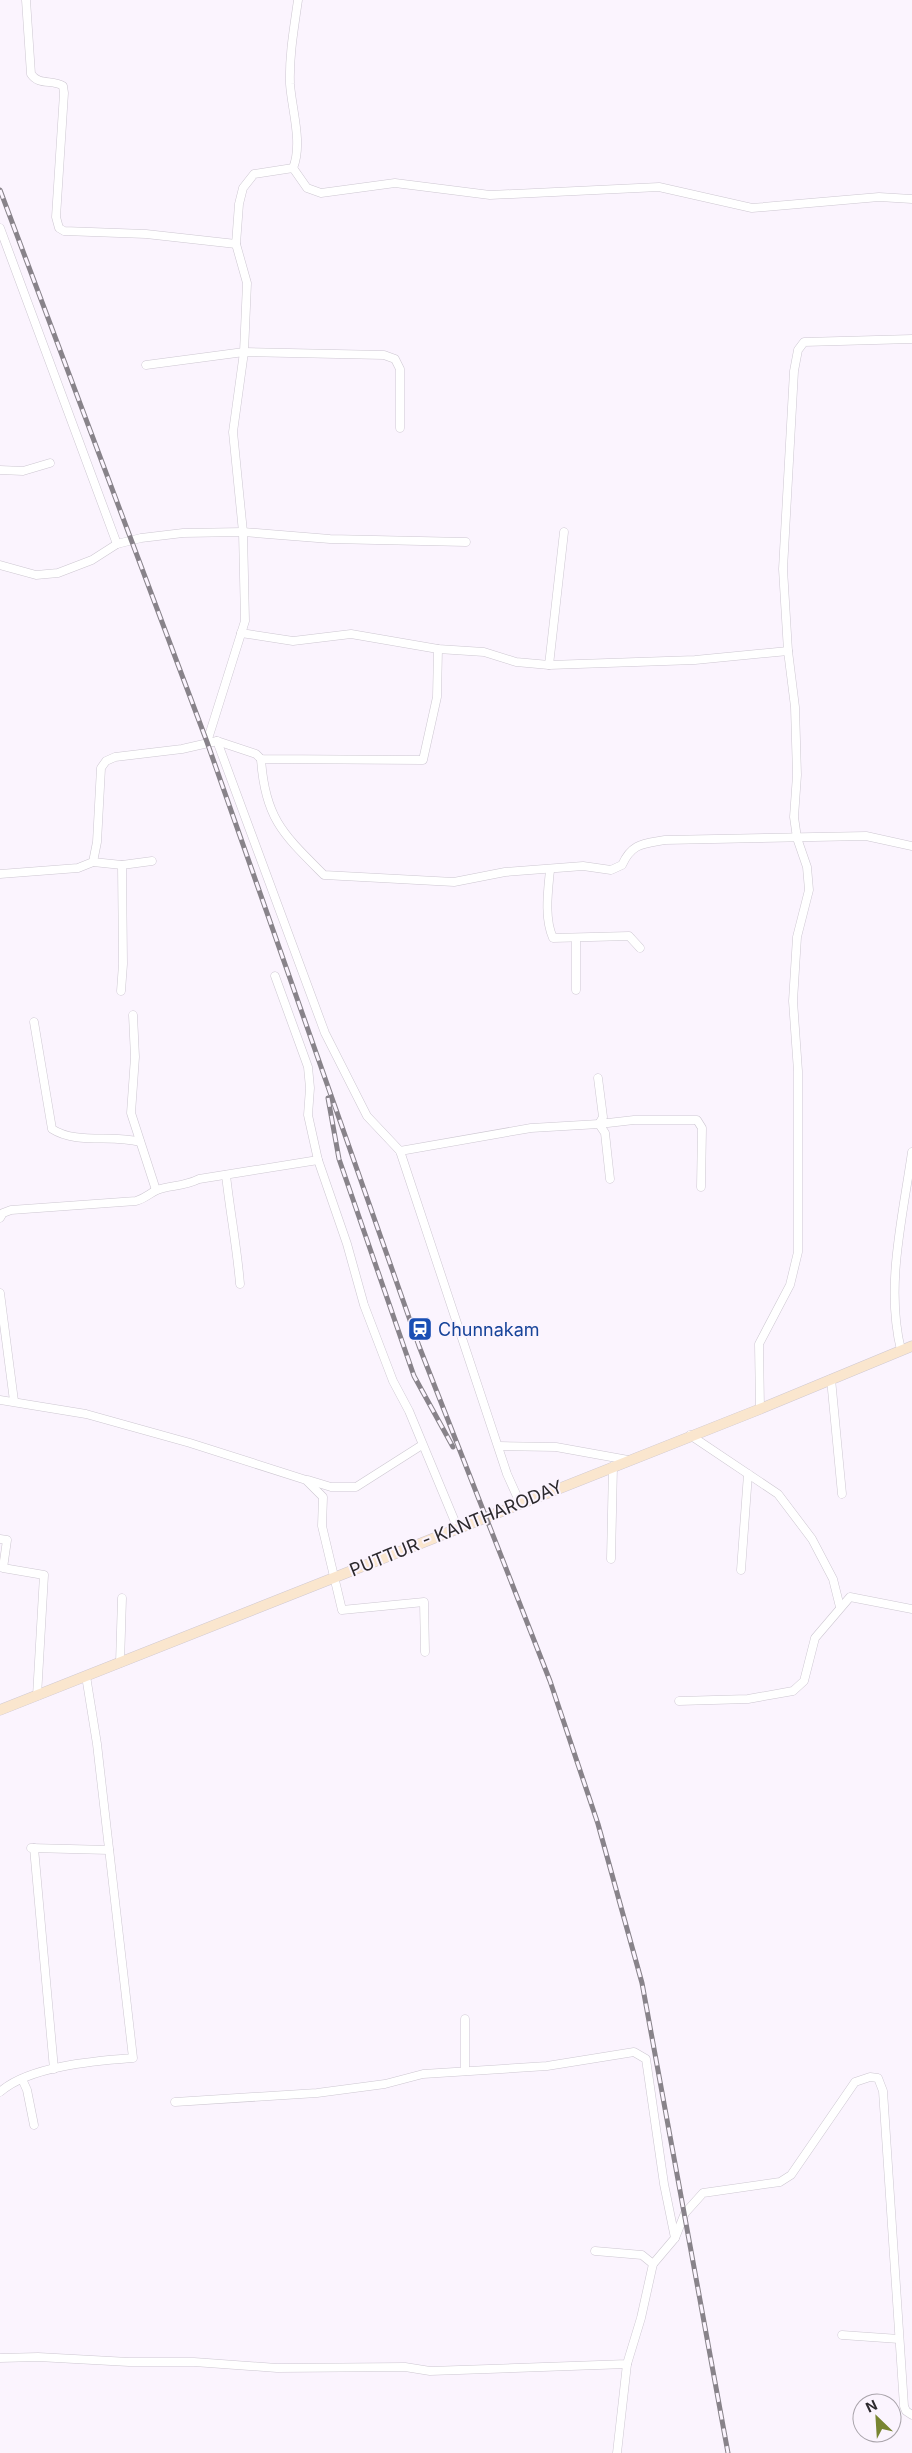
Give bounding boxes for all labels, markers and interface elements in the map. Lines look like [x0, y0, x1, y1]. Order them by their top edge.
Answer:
station icon: Chunnakam [407, 1316, 433, 1342]
place label: Chunnakam [438, 1319, 540, 1340]
street label: PUTTUR - KANTHARODAY [346, 1476, 566, 1580]
north arrow [852, 2393, 902, 2443]
text: N [863, 2396, 880, 2416]

